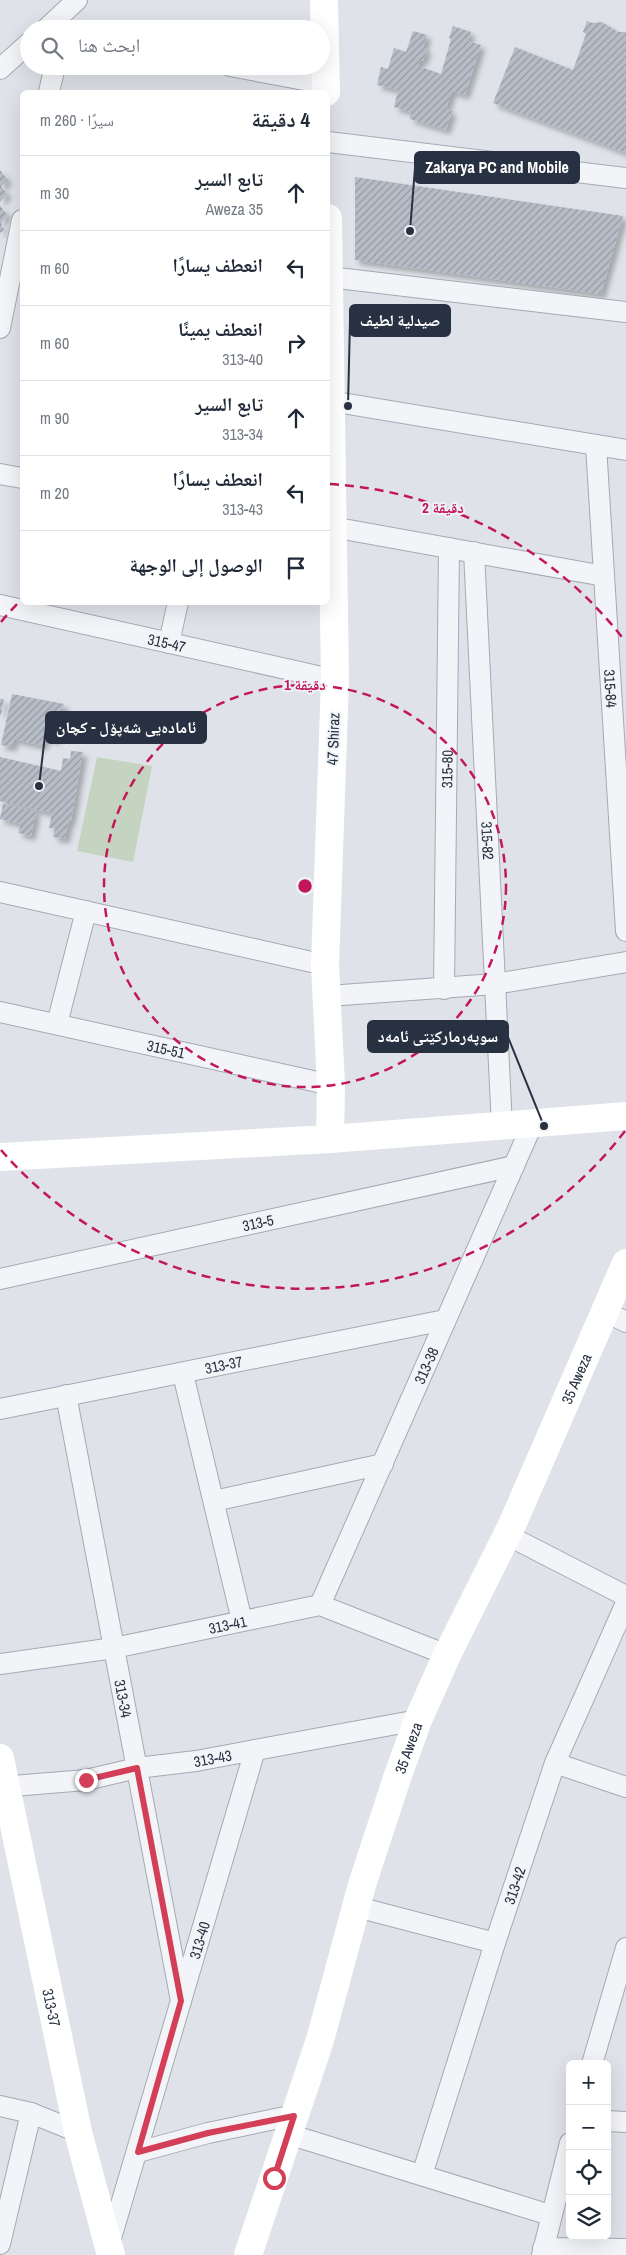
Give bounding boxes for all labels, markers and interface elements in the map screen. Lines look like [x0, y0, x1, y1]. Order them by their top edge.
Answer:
search box [20, 20, 330, 75]
text: ابحث هنا [78, 32, 140, 58]
icon: search [38, 34, 66, 62]
text: 4 دقيقة [252, 105, 310, 134]
text: سيرًا · 260 m [40, 109, 114, 131]
callout: Zakarya PC and Mobile [415, 152, 579, 183]
text: Zakarya PC and Mobile [425, 156, 569, 178]
text: تابع السير [195, 166, 263, 192]
icon: ahead [282, 179, 310, 207]
text: 30 m [40, 182, 69, 204]
text: 35 Aweza [206, 198, 263, 220]
text: انعطف يسارًا [173, 252, 263, 278]
icon: left [282, 254, 310, 282]
text: 60 m [40, 257, 69, 279]
callout: صیدلیة لطیف [350, 305, 450, 336]
text: صیدلیة لطیف [360, 309, 440, 331]
text: انعطف يمينًا [178, 316, 263, 342]
icon: right [282, 329, 310, 357]
text: 60 m [40, 332, 69, 354]
text: 313-40 [222, 348, 263, 370]
text: تابع السير [195, 391, 263, 417]
icon: ahead [282, 404, 310, 432]
text: 90 m [40, 407, 69, 429]
text: 313-34 [222, 423, 263, 445]
text: انعطف يسارًا [173, 466, 263, 492]
icon: left [282, 479, 310, 507]
text: 20 m [40, 482, 69, 504]
text: 2 دقيقة [422, 497, 464, 518]
text: 313-43 [222, 498, 263, 520]
text: الوصول إلى الوجهة [129, 552, 263, 578]
icon: arrive [282, 554, 310, 582]
street label: 315-47 [146, 628, 188, 657]
street label: 315-84 [599, 669, 623, 708]
text: 1 دقيقة [284, 674, 326, 695]
callout: ئامادەیی شەپۆل - کچان [46, 712, 206, 743]
street label: 47 Shiraz [322, 712, 344, 766]
text: ئامادەیی شەپۆل - کچان [56, 716, 196, 738]
street label: 315-80 [436, 750, 457, 788]
street label: 315-82 [477, 821, 499, 860]
centre of rings [296, 877, 314, 895]
callout: سوپەرمارکێتی ئامەد [368, 1021, 508, 1052]
text: سوپەرمارکێتی ئامەد [378, 1025, 498, 1047]
street label: 315-51 [145, 1034, 187, 1063]
street label: 313-5 [240, 1209, 276, 1236]
street label: 313-38 [409, 1343, 443, 1387]
street label: 313-37 [203, 1350, 245, 1378]
street label: 35 Aweza [556, 1350, 596, 1407]
street label: 313-41 [207, 1610, 248, 1639]
street label: 313-34 [110, 1678, 138, 1720]
street label: 35 Aweza [389, 1719, 427, 1776]
street label: 313-43 [192, 1744, 234, 1772]
route end [75, 1769, 98, 1792]
street label: 313-42 [498, 1864, 530, 1907]
street label: 313-40 [183, 1918, 214, 1961]
street label: 313-37 [38, 1987, 66, 2029]
map controls [566, 2060, 611, 2240]
button: + [566, 2060, 611, 2105]
button: − [566, 2105, 611, 2150]
button: locate [566, 2150, 611, 2195]
route start [263, 2167, 286, 2190]
button: layers [566, 2195, 611, 2240]

